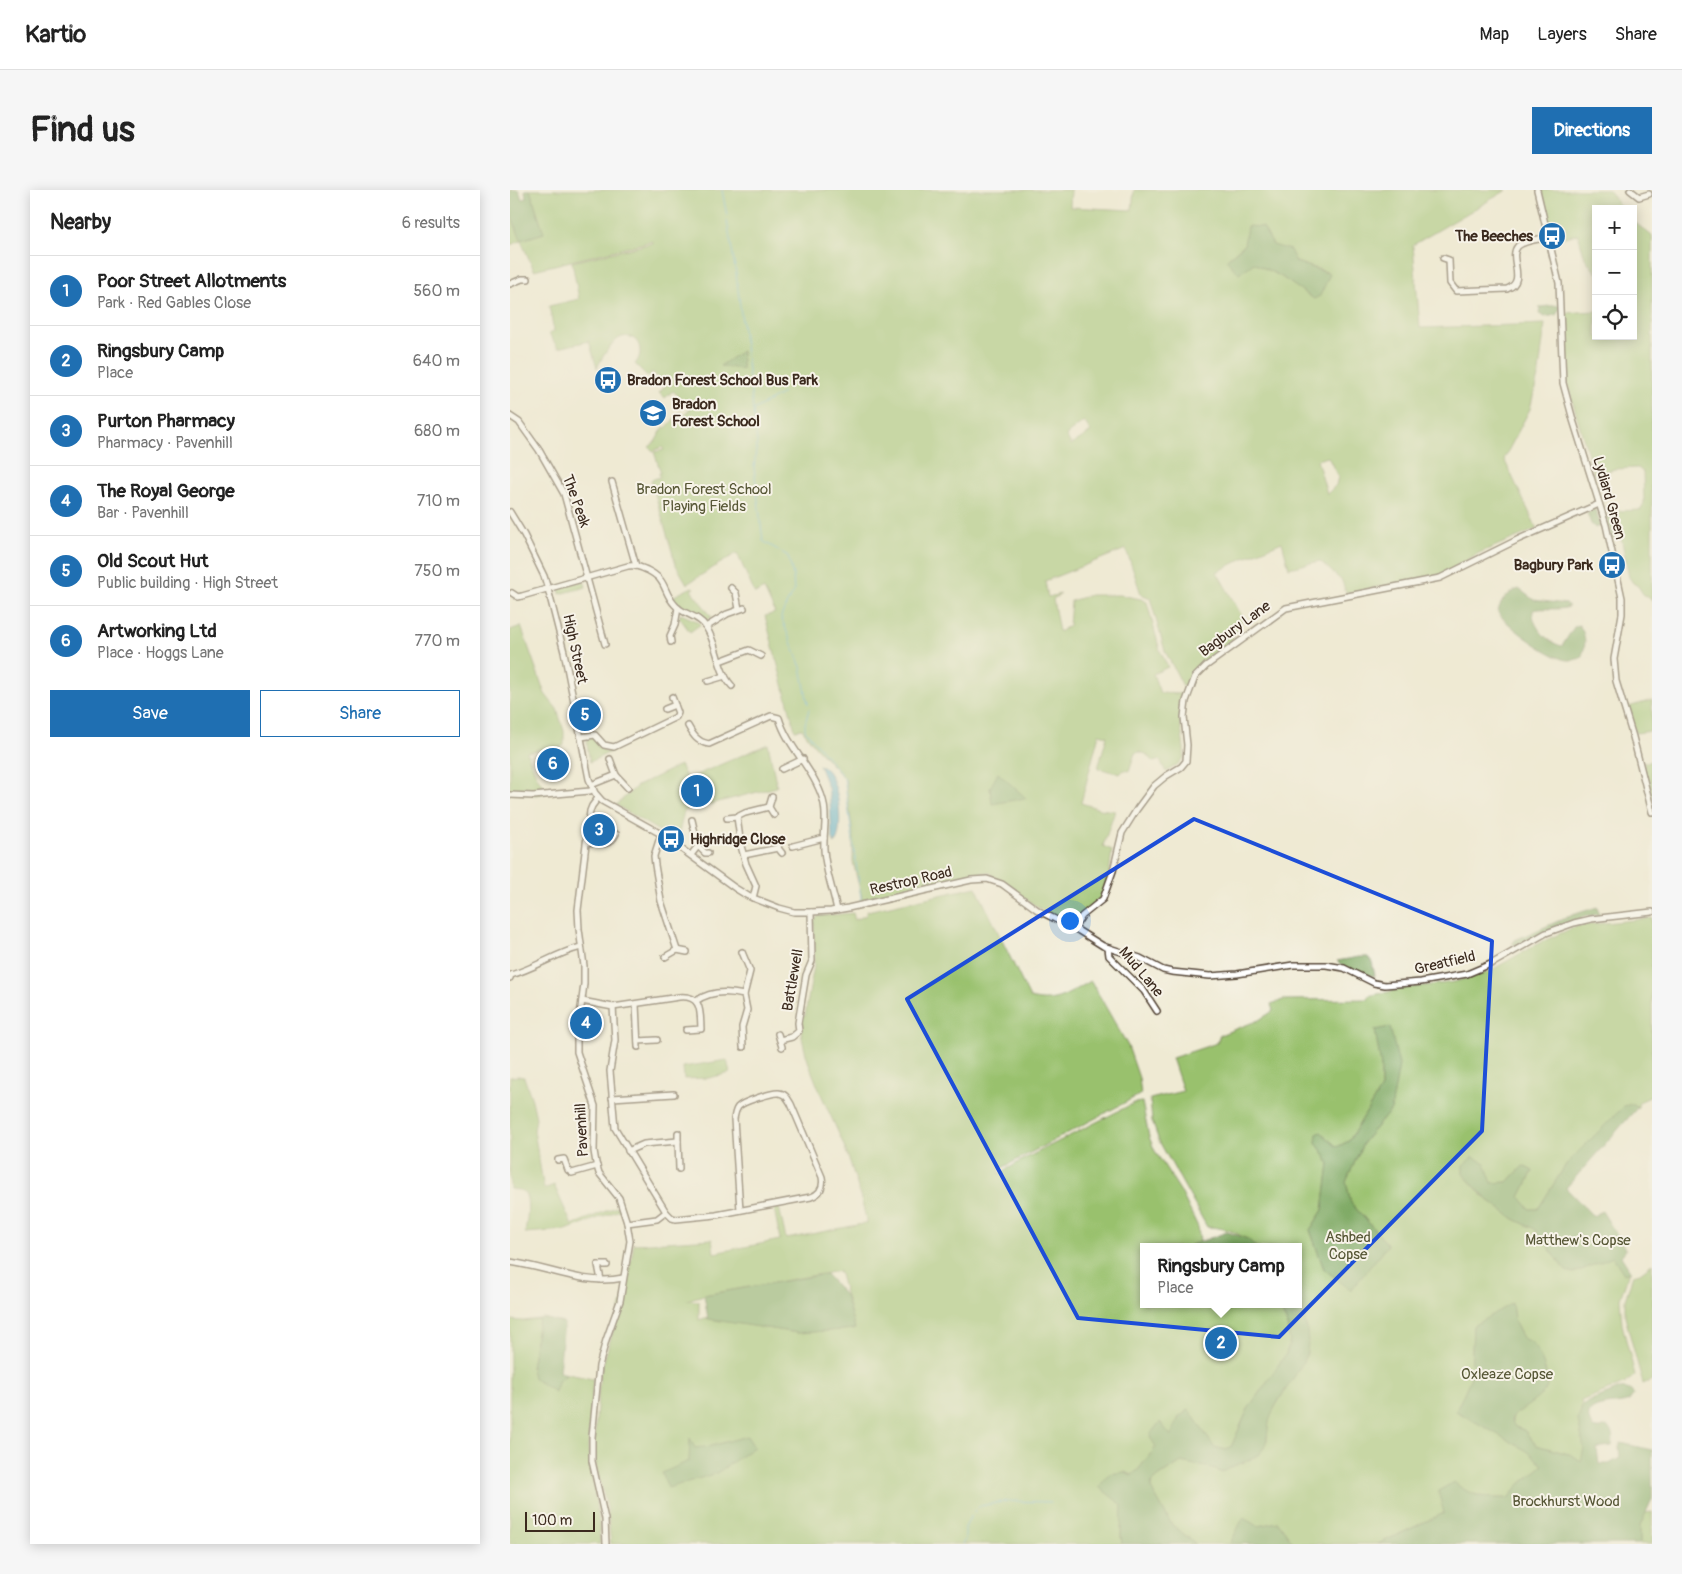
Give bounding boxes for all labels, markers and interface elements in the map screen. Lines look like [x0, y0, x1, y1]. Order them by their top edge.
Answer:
text: Kartio [25, 20, 86, 49]
text: Map [1480, 23, 1509, 46]
text: Layers [1537, 23, 1587, 46]
text: Share [1615, 23, 1657, 46]
button: Directions [1532, 107, 1652, 154]
text: Find us [30, 108, 135, 152]
map controls [1592, 205, 1637, 340]
button: + [1592, 205, 1637, 250]
text: Nearby [50, 209, 111, 236]
text: 6 results [402, 213, 460, 233]
bus stop icon: The Beeches [1537, 221, 1567, 251]
place label: The Beeches [1454, 227, 1533, 246]
button: − [1592, 250, 1637, 295]
text: Poor Street Allotments [97, 269, 286, 293]
text: 1 [63, 281, 69, 301]
text: 560 m [413, 281, 460, 301]
text: Park · Red Gables Close [97, 293, 251, 313]
button: locate [1592, 295, 1637, 340]
text: Ringsbury Camp [97, 339, 224, 363]
text: 2 [62, 351, 70, 371]
text: 640 m [413, 351, 460, 371]
text: Place [97, 363, 133, 383]
bus stop icon: Bradon Forest School Bus Park [593, 365, 623, 395]
place label: Bradon Forest School Bus Park [627, 371, 819, 390]
place label: Bradon Forest School [672, 395, 760, 431]
school or university icon: Bradon Forest School [638, 398, 668, 428]
text: Purton Pharmacy [97, 409, 235, 433]
text: 3 [62, 421, 70, 441]
text: 680 m [414, 421, 460, 441]
text: Pharmacy · Pavenhill [97, 433, 233, 453]
street label: Lydiard Green [1588, 454, 1630, 542]
street label: The Peak [558, 472, 595, 531]
text: The Royal George [97, 479, 235, 503]
park label: Bradon Forest School Playing Fields [636, 480, 772, 516]
text: 4 [61, 491, 71, 511]
text: 710 m [417, 491, 460, 511]
text: Bar · Pavenhill [97, 503, 189, 523]
text: Old Scout Hut [97, 549, 209, 573]
bus stop icon: Bagbury Park [1597, 550, 1627, 580]
place label: Bagbury Park [1514, 556, 1594, 575]
text: 5 [62, 561, 70, 581]
text: 750 m [414, 561, 460, 581]
text: Public building · High Street [97, 573, 278, 593]
street label: Bagbury Lane [1196, 596, 1275, 661]
street label: High Street [558, 612, 592, 687]
text: Artworking Ltd [97, 619, 217, 643]
text: 6 [61, 631, 71, 651]
text: 770 m [414, 631, 460, 651]
text: Place · Hoggs Lane [97, 643, 224, 663]
button: Save [50, 690, 250, 737]
button: Share [260, 690, 460, 737]
pin: 5 [569, 696, 601, 734]
pin: 6 [537, 745, 569, 783]
pin: 1 [681, 772, 713, 810]
pin: 3 [583, 811, 615, 849]
bus stop icon: Highridge Close [656, 824, 686, 854]
place label: Highridge Close [690, 830, 786, 849]
street label: Restrop Road [868, 862, 954, 900]
your location [1057, 908, 1083, 934]
street label: Mud Lane [1114, 943, 1168, 1001]
street label: Battlewell [778, 947, 808, 1013]
street label: Greatfield [1413, 947, 1477, 979]
pin: 4 [570, 1004, 602, 1042]
street label: Pavenhill [571, 1103, 593, 1157]
park label: Ashbed Copse [1325, 1228, 1371, 1264]
park label: Matthew's Copse [1525, 1231, 1631, 1250]
popup [1140, 1243, 1302, 1308]
text: Ringsbury Camp [1157, 1254, 1285, 1278]
text: Place [1157, 1278, 1193, 1298]
pin: 2 [1205, 1324, 1237, 1362]
park label: Oxleaze Copse [1461, 1365, 1554, 1384]
park label: Brockhurst Wood [1512, 1492, 1620, 1511]
scale bar [525, 1509, 595, 1532]
text: 100 m [532, 1512, 572, 1529]

